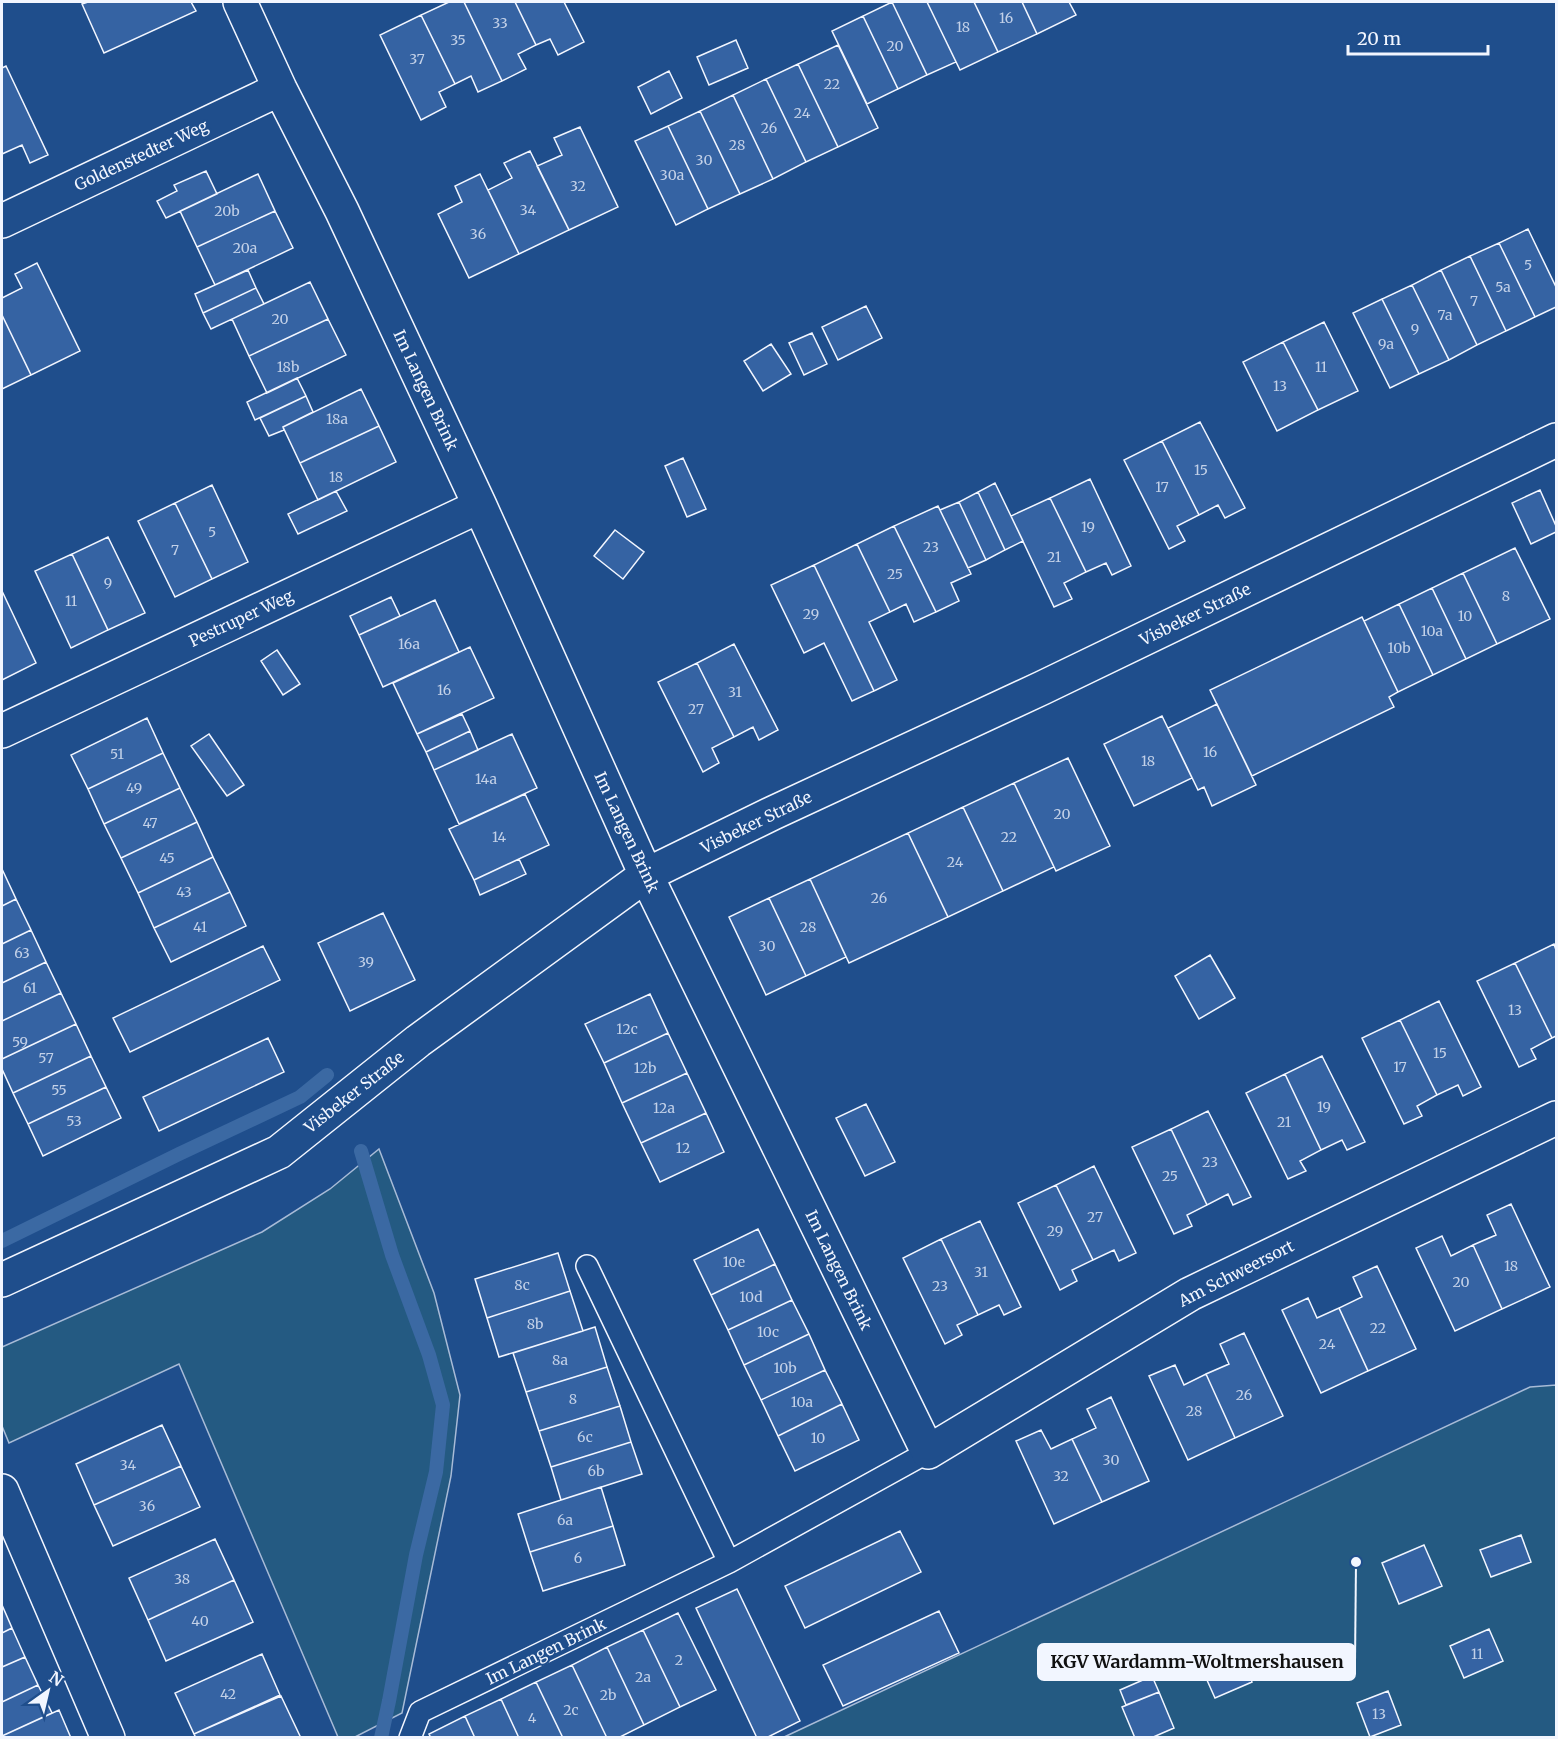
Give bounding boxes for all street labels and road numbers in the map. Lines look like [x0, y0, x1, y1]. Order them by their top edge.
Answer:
street label: Goldenstedter Weg [71, 115, 211, 195]
street label: Im Langen Brink [389, 326, 463, 454]
street label: Visbeker Straße [1135, 578, 1254, 650]
street label: Pestruper Weg [186, 585, 297, 651]
street label: Im Langen Brink [590, 768, 664, 896]
street label: Visbeker Straße [696, 786, 815, 858]
street label: Visbeker Straße [299, 1047, 408, 1138]
street label: Im Langen Brink [801, 1207, 877, 1334]
street label: Am Schweersort [1174, 1235, 1298, 1311]
street label: Im Langen Brink [483, 1613, 610, 1689]

